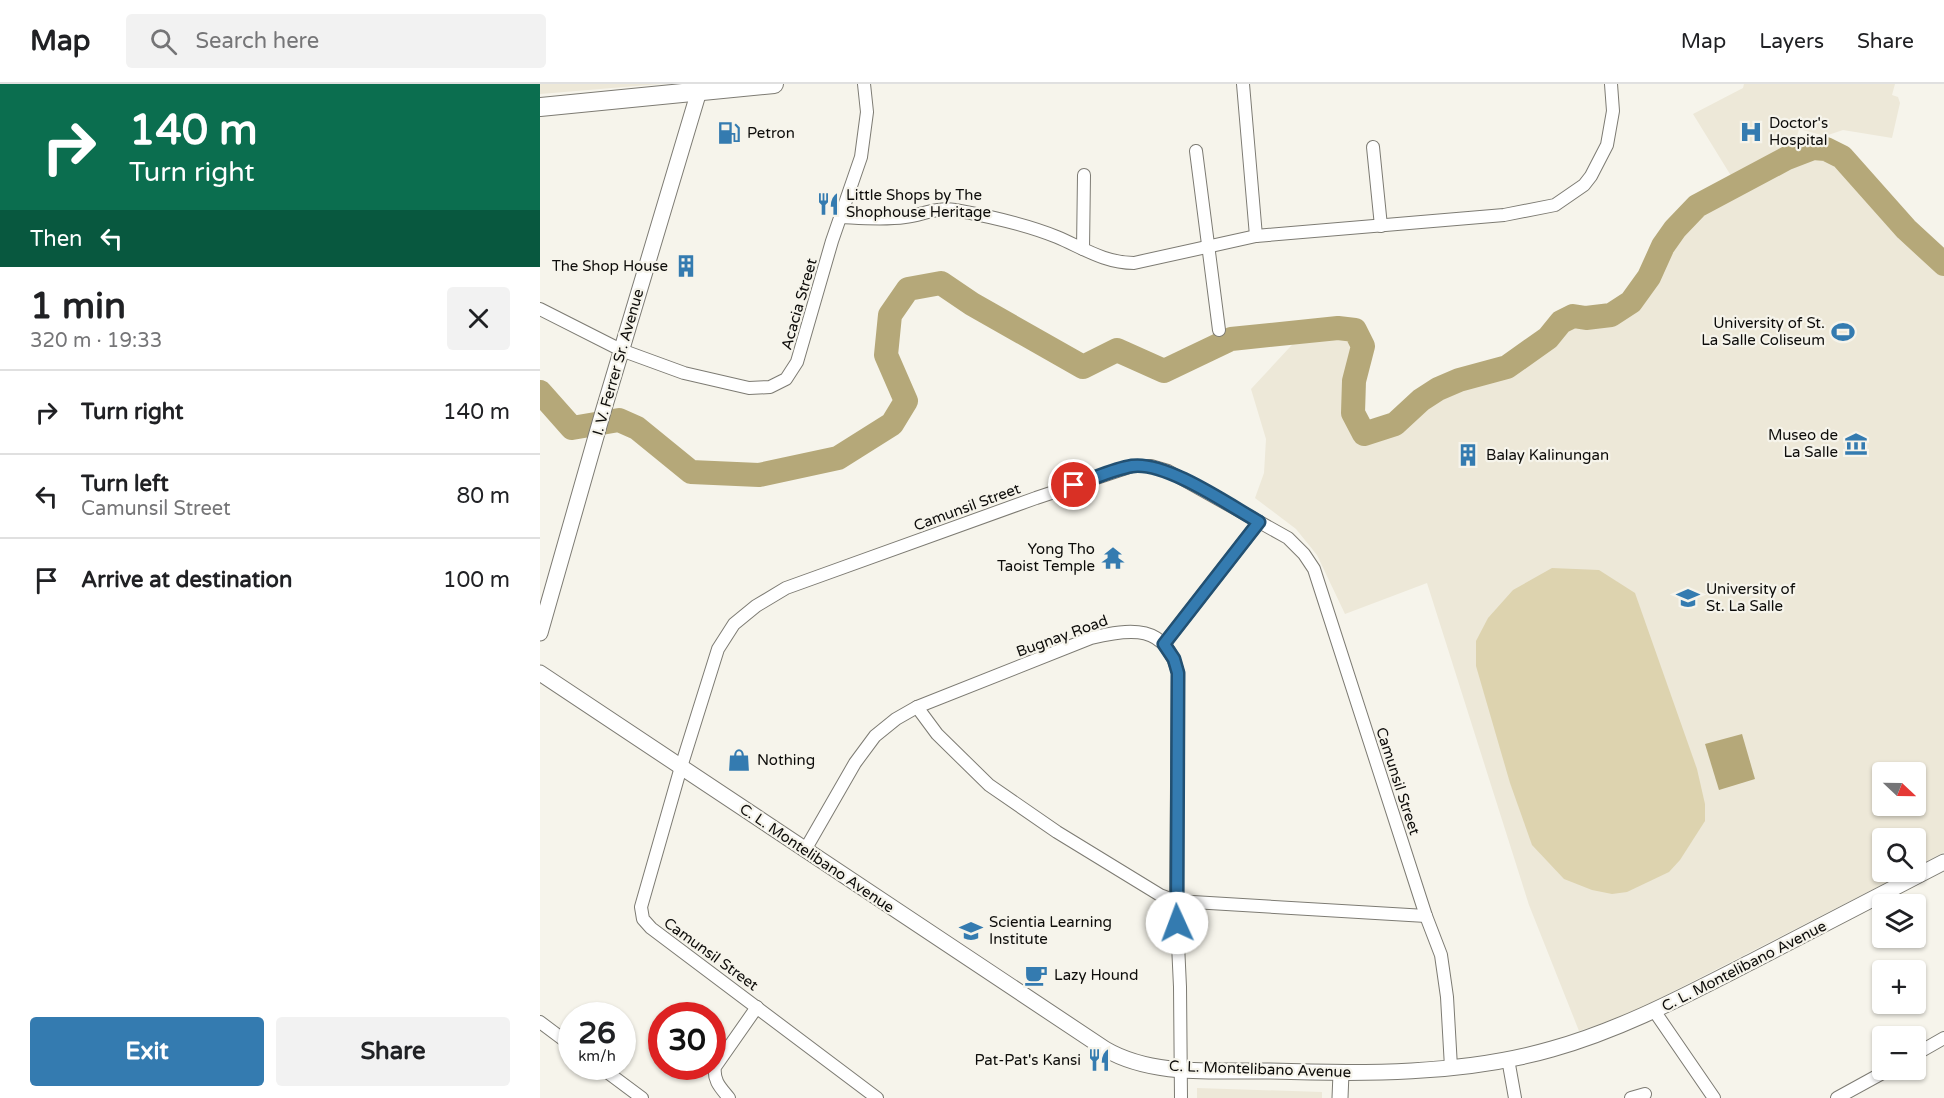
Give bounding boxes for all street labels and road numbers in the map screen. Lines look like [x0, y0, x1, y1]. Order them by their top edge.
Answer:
street label: Acacia Street [777, 256, 821, 352]
street label: I. V. Ferrer Sr. Avenue [588, 287, 648, 437]
street label: Camunsil Street [911, 479, 1023, 535]
street label: Bugnay Road [1014, 611, 1110, 661]
street label: Camunsil Street [1372, 725, 1424, 837]
street label: C. L. Montelibano Avenue [736, 800, 898, 916]
street label: Camunsil Street [660, 914, 762, 994]
street label: C. L. Montelibano Avenue [1659, 917, 1829, 1015]
street label: C. L. Montelibano Avenue [1169, 1057, 1351, 1081]

